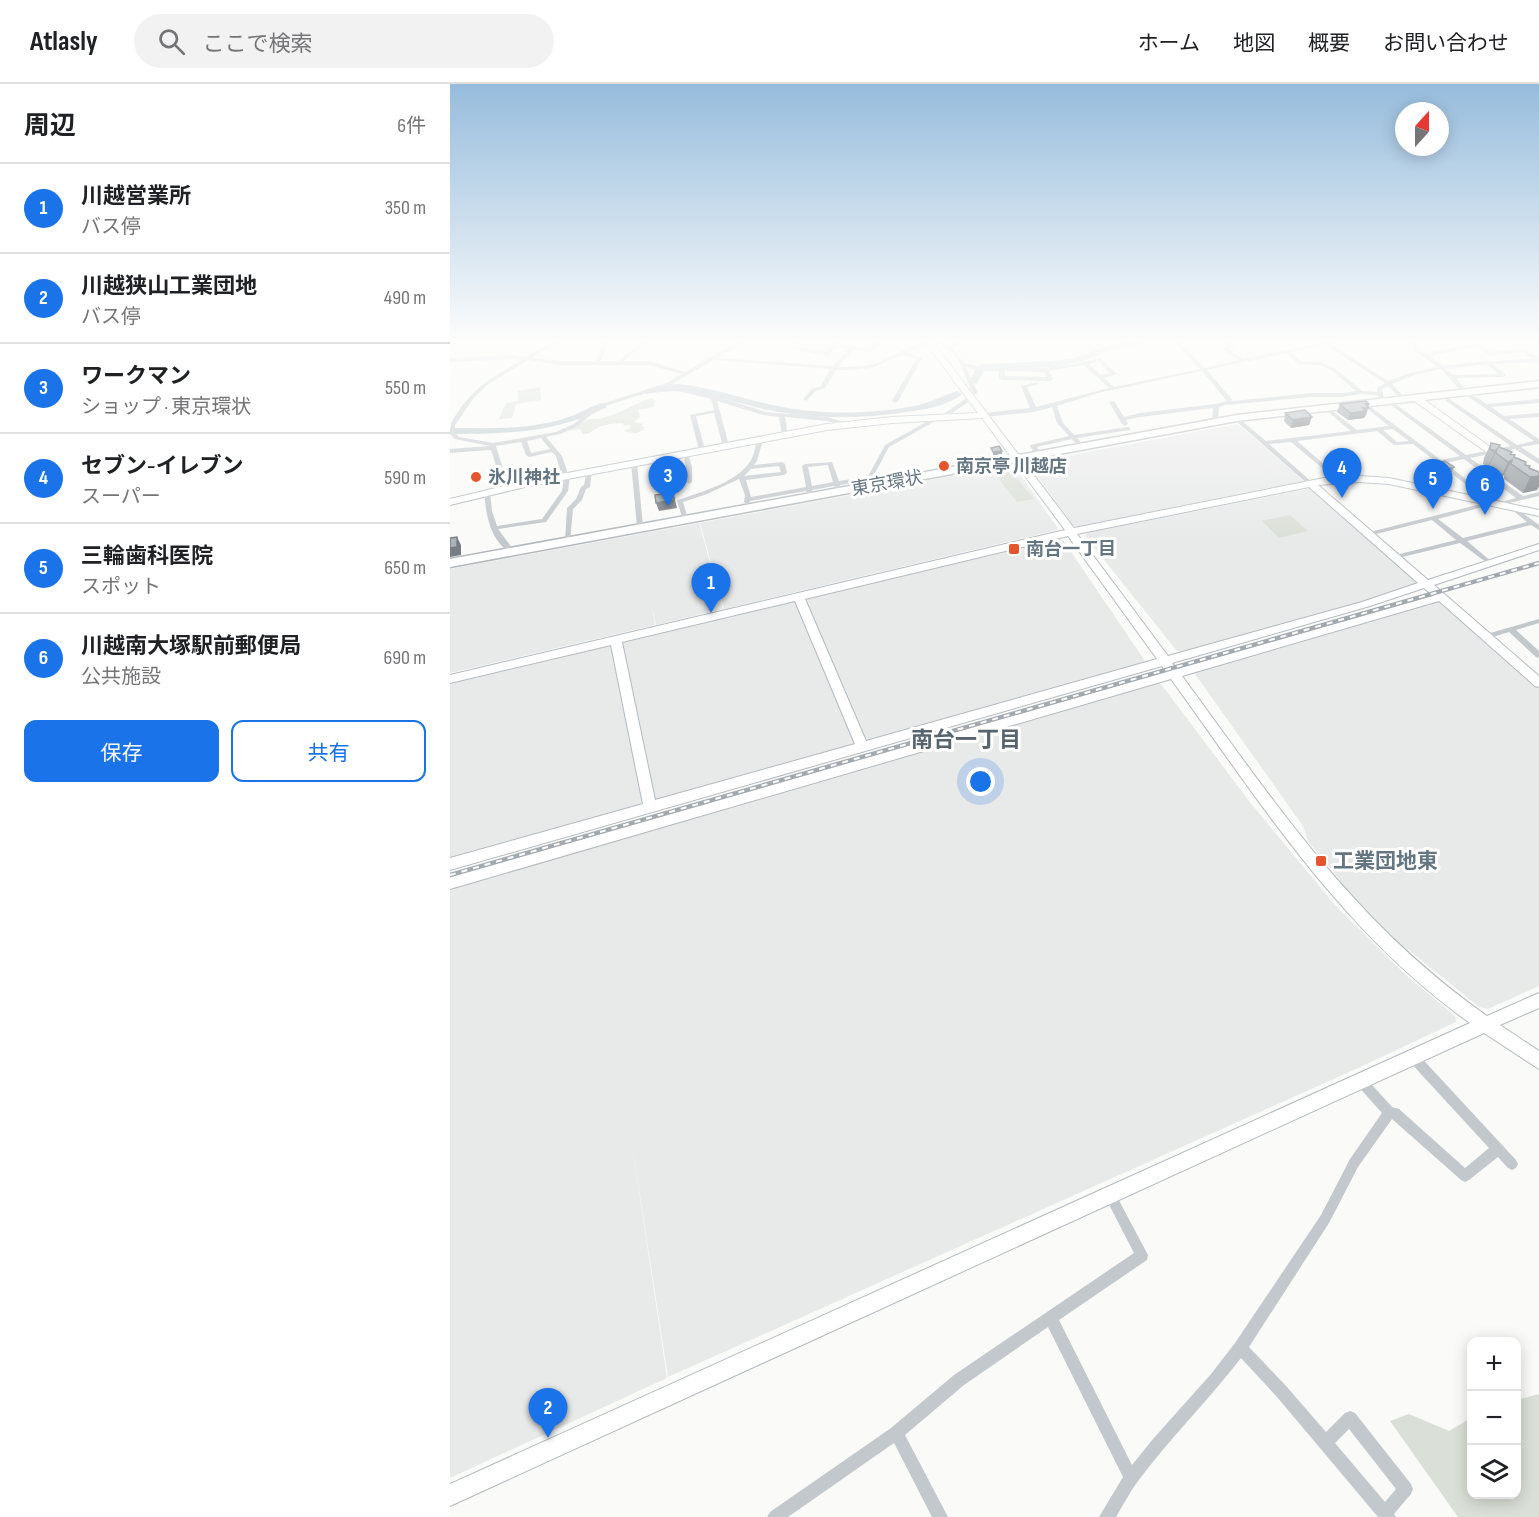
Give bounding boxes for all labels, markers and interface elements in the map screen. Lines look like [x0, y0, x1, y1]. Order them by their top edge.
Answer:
search box [134, 14, 554, 68]
text: Atlasly [30, 25, 98, 58]
icon: search [155, 25, 188, 58]
text: ここで検索 [203, 31, 313, 58]
text: ホーム [1138, 31, 1200, 56]
text: 地図 [1233, 31, 1275, 56]
text: 概要 [1308, 31, 1350, 56]
text: お問い合わせ [1383, 31, 1509, 56]
north arrow [1395, 102, 1449, 156]
text: 周辺 [24, 111, 76, 142]
text: 6件 [397, 114, 426, 138]
text: 川越営業所 [81, 183, 191, 210]
text: 1 [40, 196, 47, 220]
text: 350 m [385, 196, 426, 220]
text: バス停 [81, 215, 141, 239]
text: 川越狭山工業団地 [81, 273, 257, 300]
text: 2 [39, 286, 48, 310]
text: 490 m [384, 286, 426, 310]
text: バス停 [81, 305, 141, 329]
text: ワークマン [81, 363, 191, 390]
text: 3 [39, 376, 48, 400]
text: 550 m [385, 376, 426, 400]
text: ショップ · 東京環状 [81, 395, 251, 419]
pin: 4 [1322, 448, 1362, 498]
text: セブン-イレブン [81, 453, 243, 480]
pin: 3 [648, 456, 688, 506]
place label: 南京亭 川越店 [956, 456, 1067, 477]
marker: 南京亭 川越店 [937, 459, 951, 473]
pin: 5 [1414, 460, 1452, 509]
text: 4 [39, 466, 48, 490]
text: 590 m [384, 466, 426, 490]
pin: 6 [1466, 466, 1504, 515]
place label: 氷川神社 [488, 467, 560, 488]
street label: 東京環状 [850, 467, 924, 500]
marker: 氷川神社 [469, 470, 483, 484]
text: スーパー [81, 485, 161, 509]
place label: 南台一丁目 [1026, 539, 1116, 560]
marker: 南台一丁目 [1007, 542, 1021, 556]
text: 三輪歯科医院 [81, 543, 213, 570]
text: 5 [39, 556, 48, 580]
text: 650 m [384, 556, 426, 580]
pin: 1 [692, 564, 730, 613]
text: スポット [81, 575, 161, 599]
text: 川越南大塚駅前郵便局 [81, 633, 301, 660]
text: 6 [39, 646, 48, 670]
text: 690 m [384, 646, 426, 670]
text: 公共施設 [81, 665, 161, 689]
button: 保存 [24, 720, 219, 782]
button: 共有 [231, 720, 426, 782]
district label: 南台一丁目 [911, 727, 1021, 754]
your location [966, 767, 995, 796]
place label: 工業団地東 [1333, 849, 1438, 874]
marker: 工業団地東 [1314, 854, 1328, 868]
map controls [1467, 1337, 1521, 1499]
button: + [1467, 1337, 1521, 1391]
pin: 2 [528, 1388, 568, 1438]
button: − [1467, 1391, 1521, 1445]
button: layers [1467, 1445, 1521, 1499]

